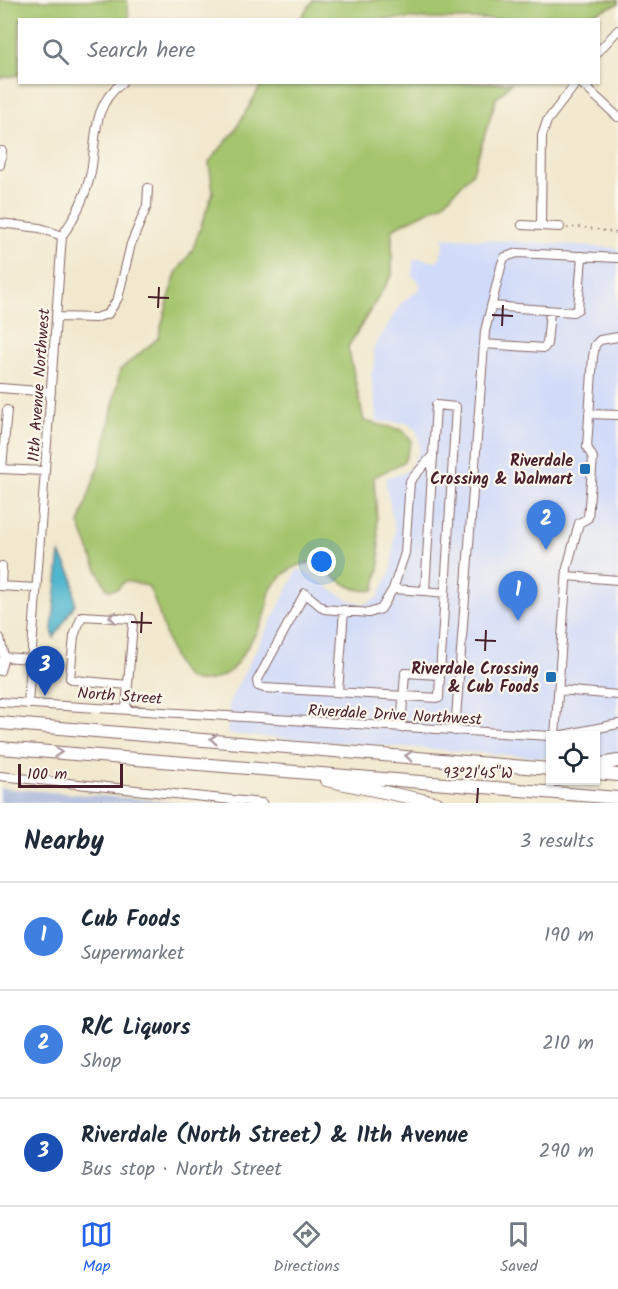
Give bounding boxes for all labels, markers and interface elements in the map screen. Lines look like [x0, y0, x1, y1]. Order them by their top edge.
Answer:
search box [18, 18, 600, 84]
text: Search here [87, 34, 195, 69]
icon: search [39, 35, 72, 68]
street label: 11th Avenue Northwest [22, 307, 57, 463]
place label: Riverdale Crossing & Walmart [430, 449, 574, 492]
marker: Riverdale Crossing & Walmart [578, 462, 592, 476]
pin: 2 [526, 500, 566, 550]
your location [307, 547, 336, 576]
pin: 1 [498, 572, 538, 621]
one-way arrow [109, 611, 118, 624]
pin: 3 [26, 646, 64, 696]
place label: Riverdale Crossing & Cub Foods [411, 657, 540, 700]
marker: Riverdale Crossing & Cub Foods [544, 670, 558, 684]
street label: North Street [77, 681, 164, 712]
street label: Riverdale Drive Northwest [307, 698, 483, 733]
map controls [546, 731, 600, 785]
button: locate [546, 731, 600, 785]
one-way arrow [210, 733, 219, 746]
one-way arrow [54, 746, 63, 759]
one-way arrow [404, 750, 413, 763]
scale bar [18, 761, 123, 788]
text: 100 m [27, 762, 67, 787]
text: 93°21'45"W [443, 762, 513, 786]
text: Nearby [24, 821, 104, 863]
text: 3 results [520, 826, 594, 858]
text: Cub Foods [81, 903, 180, 938]
text: 1 [40, 920, 47, 952]
text: 190 m [544, 920, 594, 952]
text: Supermarket [81, 938, 184, 970]
text: R/C Liquors [81, 1011, 191, 1046]
text: 2 [38, 1028, 49, 1060]
text: 210 m [542, 1028, 594, 1060]
text: Shop [81, 1046, 121, 1078]
text: Riverdale (North Street) & 11th Avenue [81, 1119, 468, 1154]
text: 3 [38, 1136, 49, 1168]
text: 290 m [539, 1136, 594, 1168]
text: Bus stop · North Street [81, 1154, 282, 1186]
tab: Map [80, 1218, 113, 1279]
tab: Directions [273, 1218, 340, 1279]
tab: Saved [500, 1218, 538, 1279]

